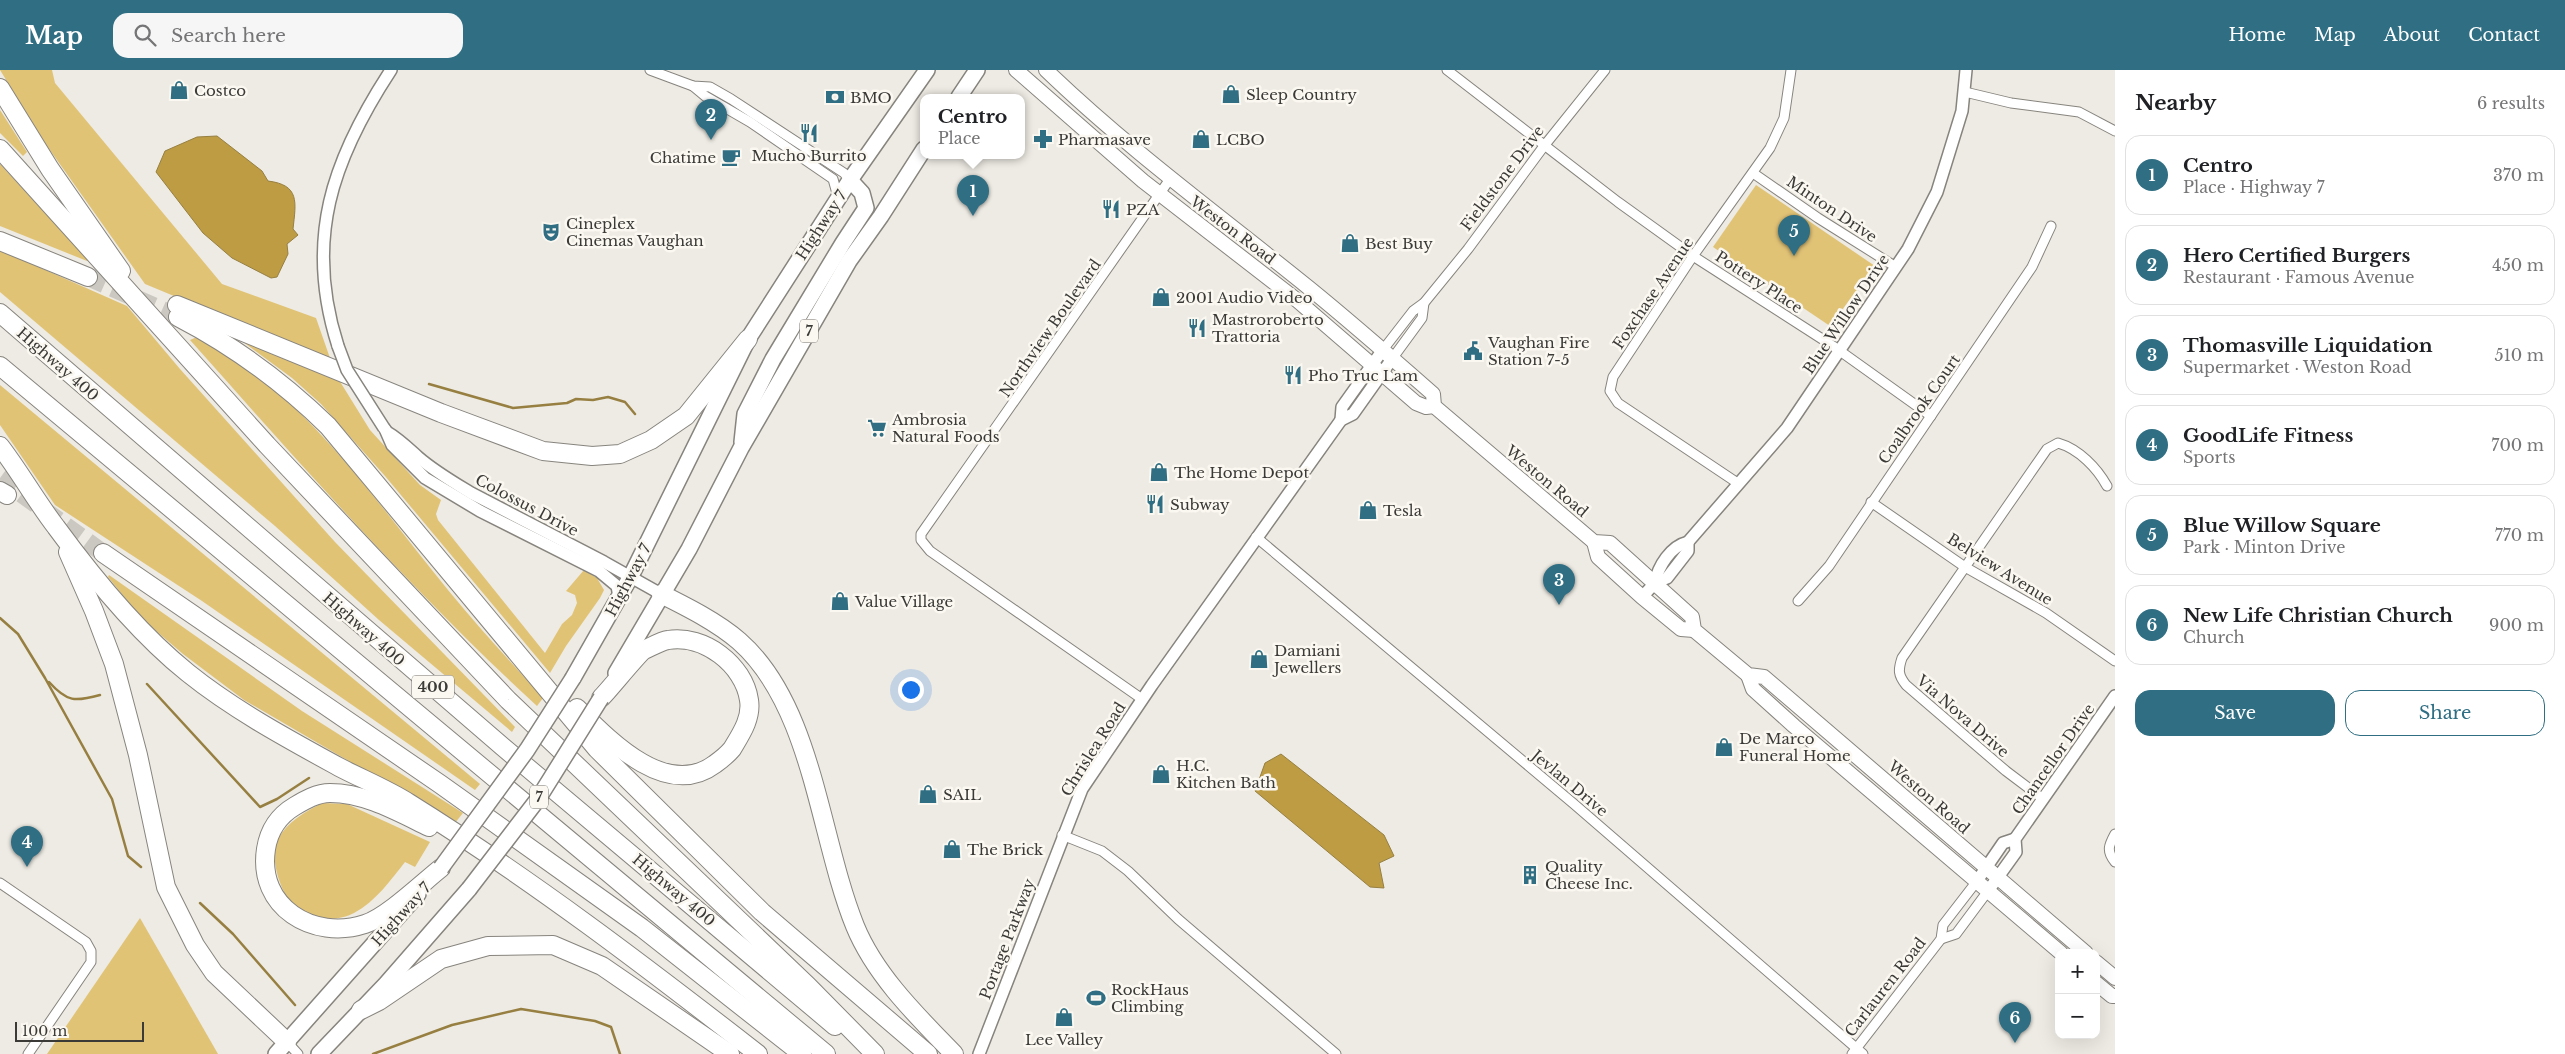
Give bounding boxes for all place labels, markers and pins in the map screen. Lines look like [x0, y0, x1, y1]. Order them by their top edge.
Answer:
shop icon: Costco [168, 79, 190, 101]
place label: Costco [194, 81, 246, 100]
shop icon: Sleep Country [1220, 83, 1242, 105]
place label: Sleep Country [1246, 85, 1357, 104]
bank icon: BMO [824, 86, 846, 108]
place label: BMO [850, 88, 892, 107]
pin: 2 [695, 99, 727, 140]
restaurant icon: Mucho Burrito [798, 122, 820, 144]
pharmacy icon: Pharmasave [1032, 128, 1054, 150]
shop icon: LCBO [1190, 128, 1212, 150]
place label: Pharmasave [1058, 130, 1151, 149]
place label: LCBO [1216, 130, 1265, 149]
cafe icon: Chatime [720, 146, 742, 168]
place label: Mucho Burrito [752, 146, 867, 165]
place label: Chatime [650, 148, 716, 167]
pin: 1 [957, 175, 989, 216]
restaurant icon: PZA [1100, 198, 1122, 220]
place label: PZA [1126, 200, 1160, 219]
place label: Cineplex Cinemas Vaughan [566, 214, 704, 250]
pin: 5 [1778, 215, 1810, 256]
theatre icon: Cineplex Cinemas Vaughan [540, 221, 562, 243]
shop icon: Best Buy [1339, 232, 1361, 254]
place label: Best Buy [1365, 234, 1433, 253]
shop icon: 2001 Audio Video [1150, 286, 1172, 308]
place label: 2001 Audio Video [1176, 288, 1313, 307]
place label: Mastroroberto Trattoria [1212, 310, 1324, 346]
restaurant icon: Mastroroberto Trattoria [1186, 317, 1208, 339]
place label: Vaughan Fire Station 7-5 [1487, 333, 1590, 369]
public building icon: Vaughan Fire Station 7-5 [1462, 340, 1484, 362]
restaurant icon: Pho Truc Lam [1282, 364, 1304, 386]
place label: Pho Truc Lam [1308, 366, 1418, 385]
place label: Ambrosia Natural Foods [891, 410, 1000, 446]
supermarket icon: Ambrosia Natural Foods [866, 417, 888, 439]
shop icon: The Home Depot [1148, 461, 1170, 483]
place label: The Home Depot [1174, 463, 1309, 482]
restaurant icon: Subway [1144, 493, 1166, 515]
place label: Subway [1170, 495, 1230, 514]
shop icon: Tesla [1357, 499, 1379, 521]
place label: Tesla [1383, 501, 1423, 520]
pin: 3 [1543, 564, 1575, 605]
shop icon: Value Village [829, 590, 851, 612]
place label: Value Village [854, 592, 953, 611]
place label: Damiani Jewellers [1272, 641, 1342, 677]
shop icon: Damiani Jewellers [1248, 648, 1270, 670]
place label: De Marco Funeral Home [1739, 729, 1851, 765]
shop icon: De Marco Funeral Home [1713, 736, 1735, 758]
place label: H.C. Kitchen Bath [1176, 756, 1276, 792]
shop icon: H.C. Kitchen Bath [1150, 763, 1172, 785]
shop icon: SAIL [917, 783, 939, 805]
place label: SAIL [943, 785, 981, 804]
pin: 4 [11, 826, 43, 867]
shop icon: The Brick [941, 838, 963, 860]
place label: The Brick [967, 840, 1044, 859]
place label: Quality Cheese Inc. [1545, 857, 1633, 893]
building icon: Quality Cheese Inc. [1519, 864, 1541, 886]
place label: RockHaus Climbing [1111, 980, 1189, 1016]
sports icon: RockHaus Climbing [1085, 987, 1107, 1009]
pin: 6 [1999, 1002, 2031, 1043]
shop icon: Lee Valley [1053, 1006, 1075, 1028]
place label: Lee Valley [1025, 1030, 1103, 1049]

